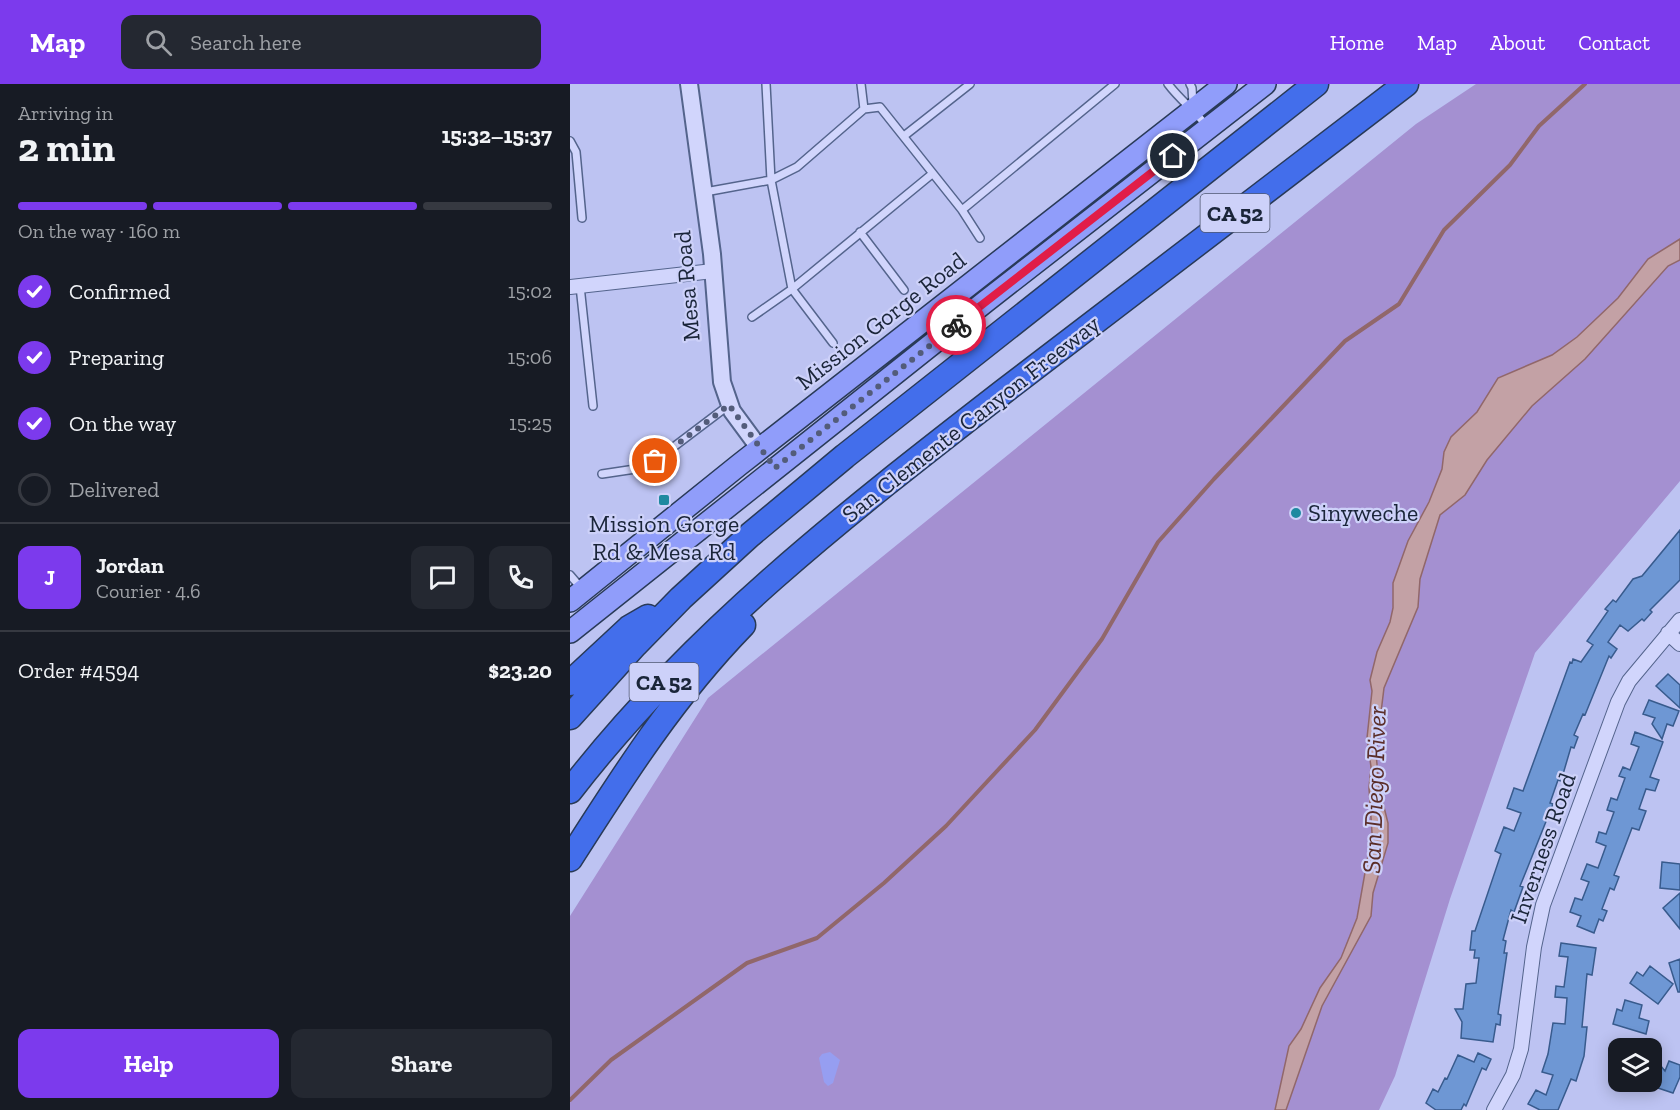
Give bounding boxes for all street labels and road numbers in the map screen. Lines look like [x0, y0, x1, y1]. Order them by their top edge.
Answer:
road number: CA 52 [1200, 194, 1270, 232]
street label: Mesa Road [667, 229, 706, 343]
street label: Mission Gorge Road [790, 245, 971, 396]
street label: San Clemente Canyon Freeway [836, 308, 1106, 528]
road number: CA 52 [630, 663, 698, 701]
street label: Inverness Road [1503, 769, 1582, 927]

